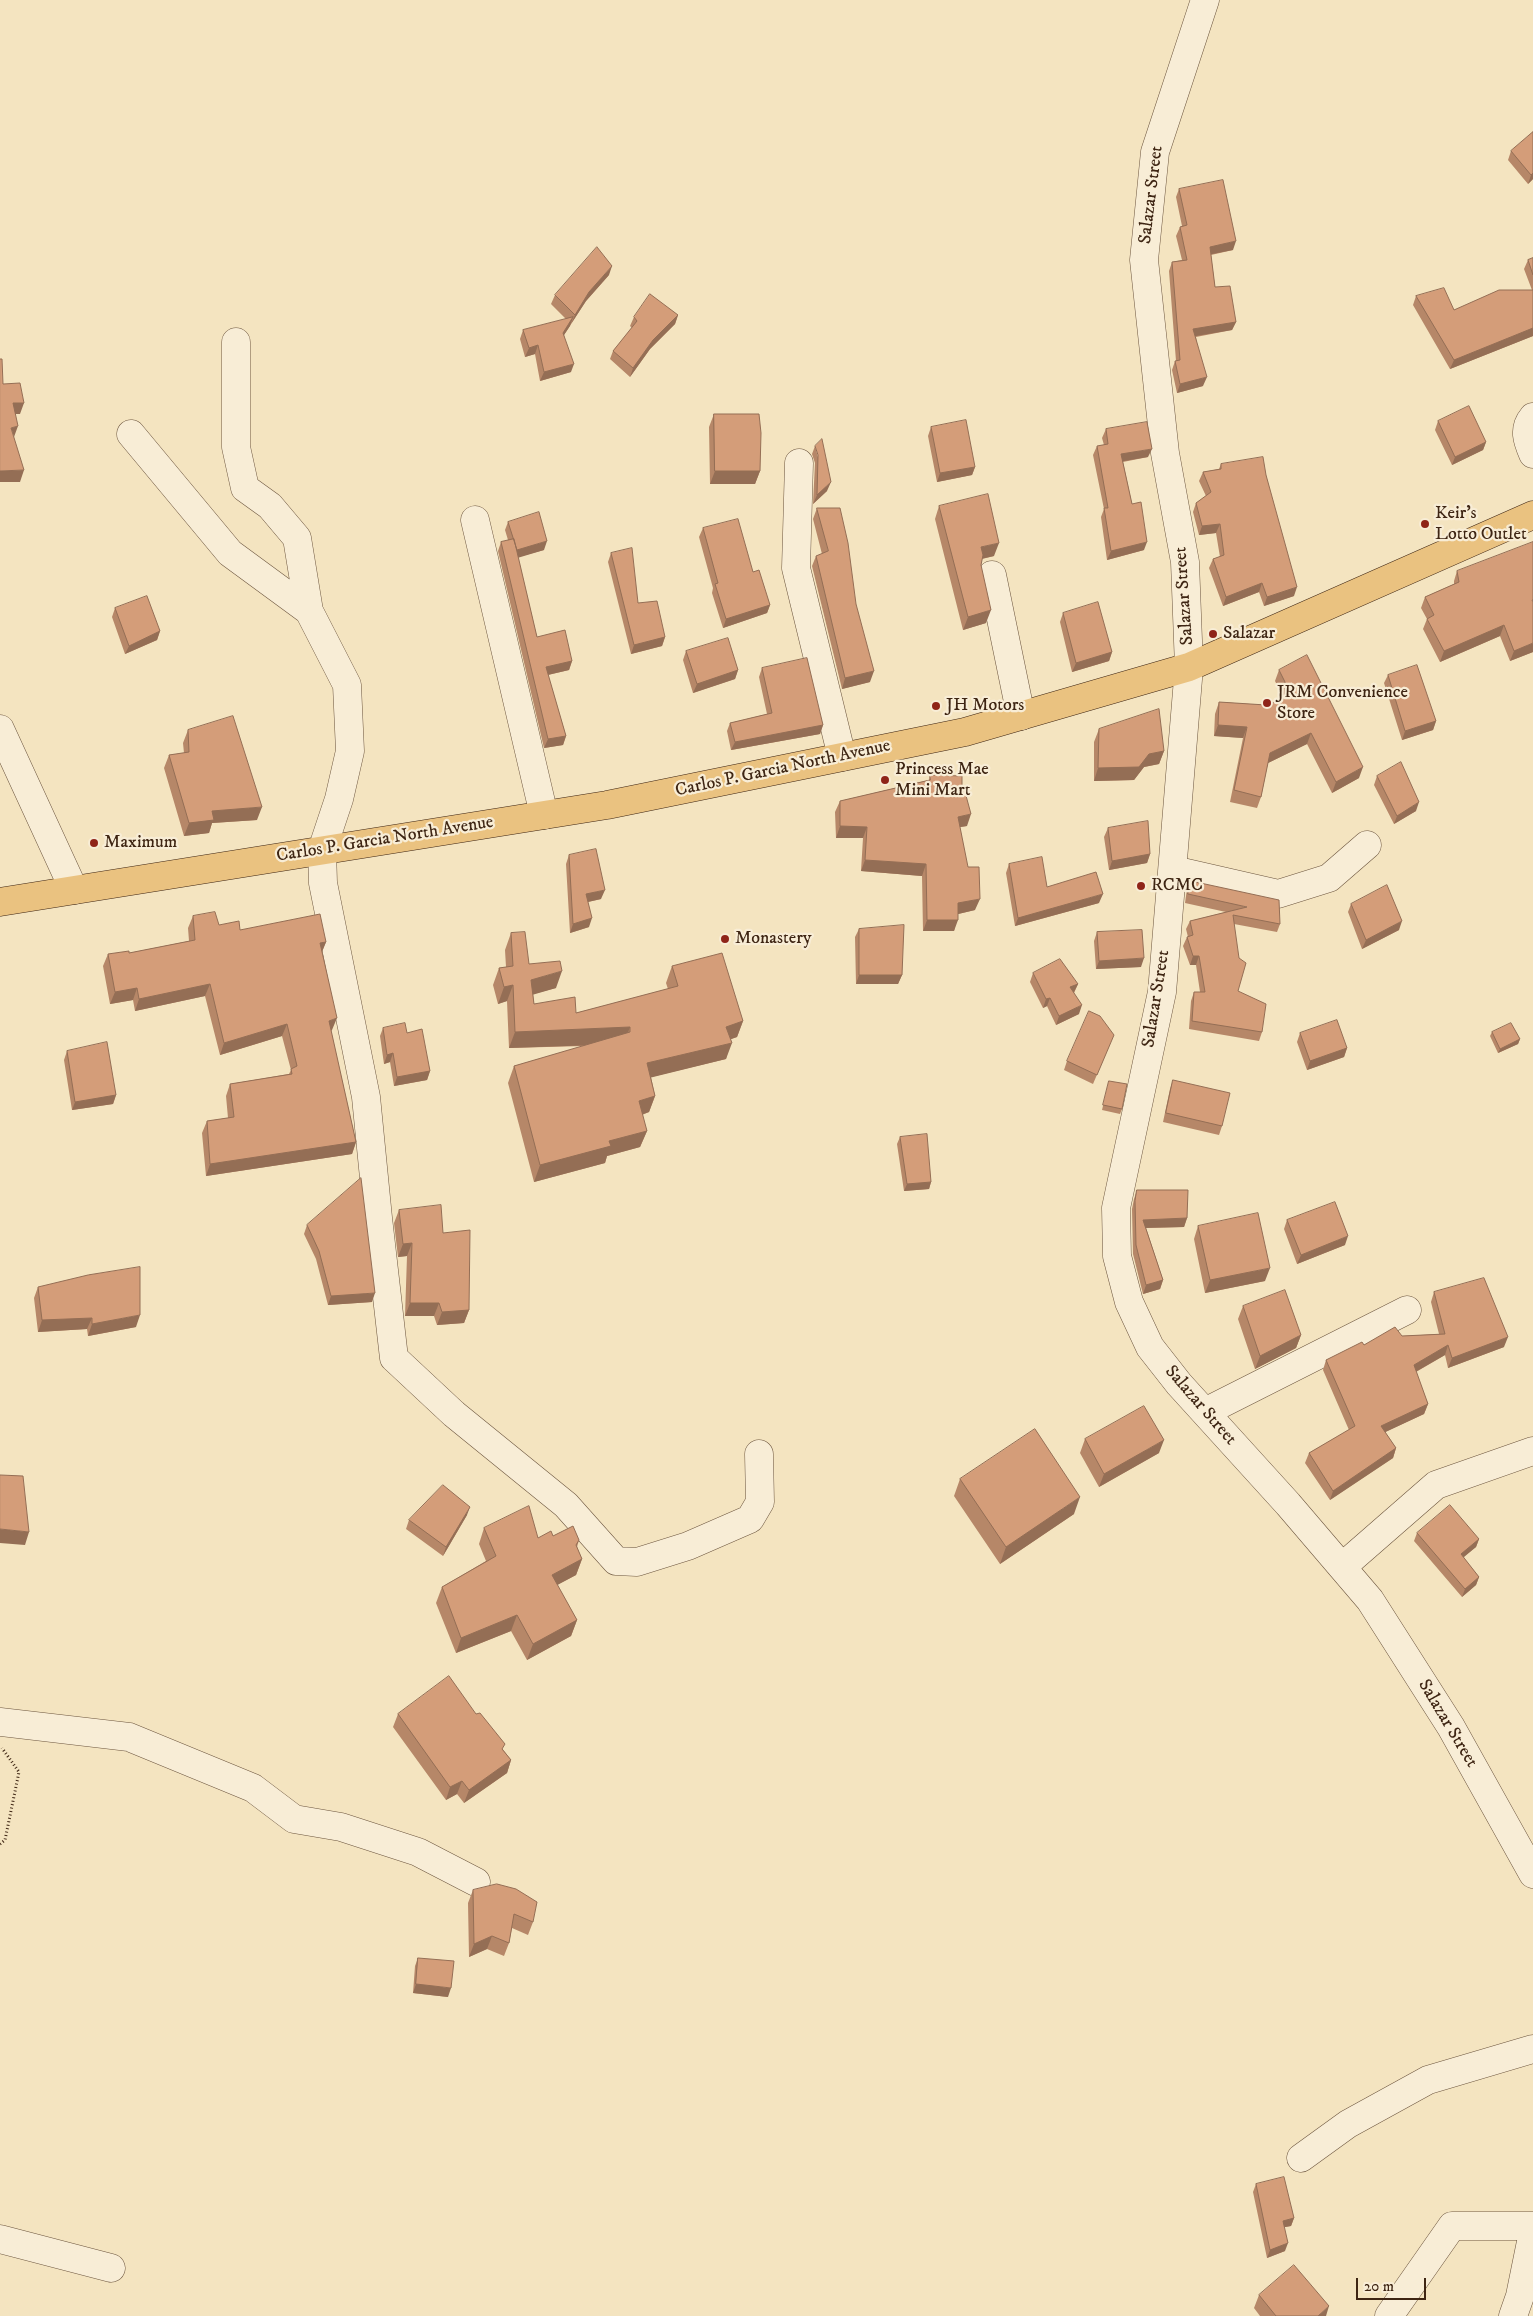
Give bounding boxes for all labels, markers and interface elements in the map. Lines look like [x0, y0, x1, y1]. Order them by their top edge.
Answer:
street label: Salazar Street [1135, 145, 1169, 245]
place label: Keir's Lotto Outlet [1435, 503, 1527, 546]
marker: Keir's Lotto Outlet [1419, 518, 1431, 530]
street label: Salazar Street [1171, 546, 1199, 646]
place label: Salazar [1223, 623, 1275, 645]
marker: Salazar [1207, 628, 1219, 640]
place label: JRM Convenience Store [1277, 682, 1408, 724]
place label: JH Motors [946, 695, 1024, 717]
marker: JRM Convenience Store [1261, 697, 1273, 709]
marker: JH Motors [930, 700, 942, 712]
street label: Carlos P. Garcia North Avenue [673, 736, 893, 802]
place label: Princess Mae Mini Mart [895, 759, 989, 802]
marker: Princess Mae Mini Mart [879, 774, 891, 786]
street label: Carlos P. Garcia North Avenue [275, 812, 495, 868]
place label: Maximum [104, 832, 177, 854]
marker: Maximum [88, 837, 100, 849]
place label: RCMC [1151, 875, 1203, 897]
marker: RCMC [1135, 880, 1147, 892]
place label: Monastery [735, 928, 811, 950]
marker: Monastery [719, 933, 731, 945]
street label: Salazar Street [1139, 949, 1175, 1049]
street label: Salazar Street [1159, 1362, 1241, 1450]
street label: Salazar Street [1412, 1676, 1482, 1772]
scale bar [1358, 2268, 1428, 2300]
text: 20 m [1364, 2277, 1394, 2296]

